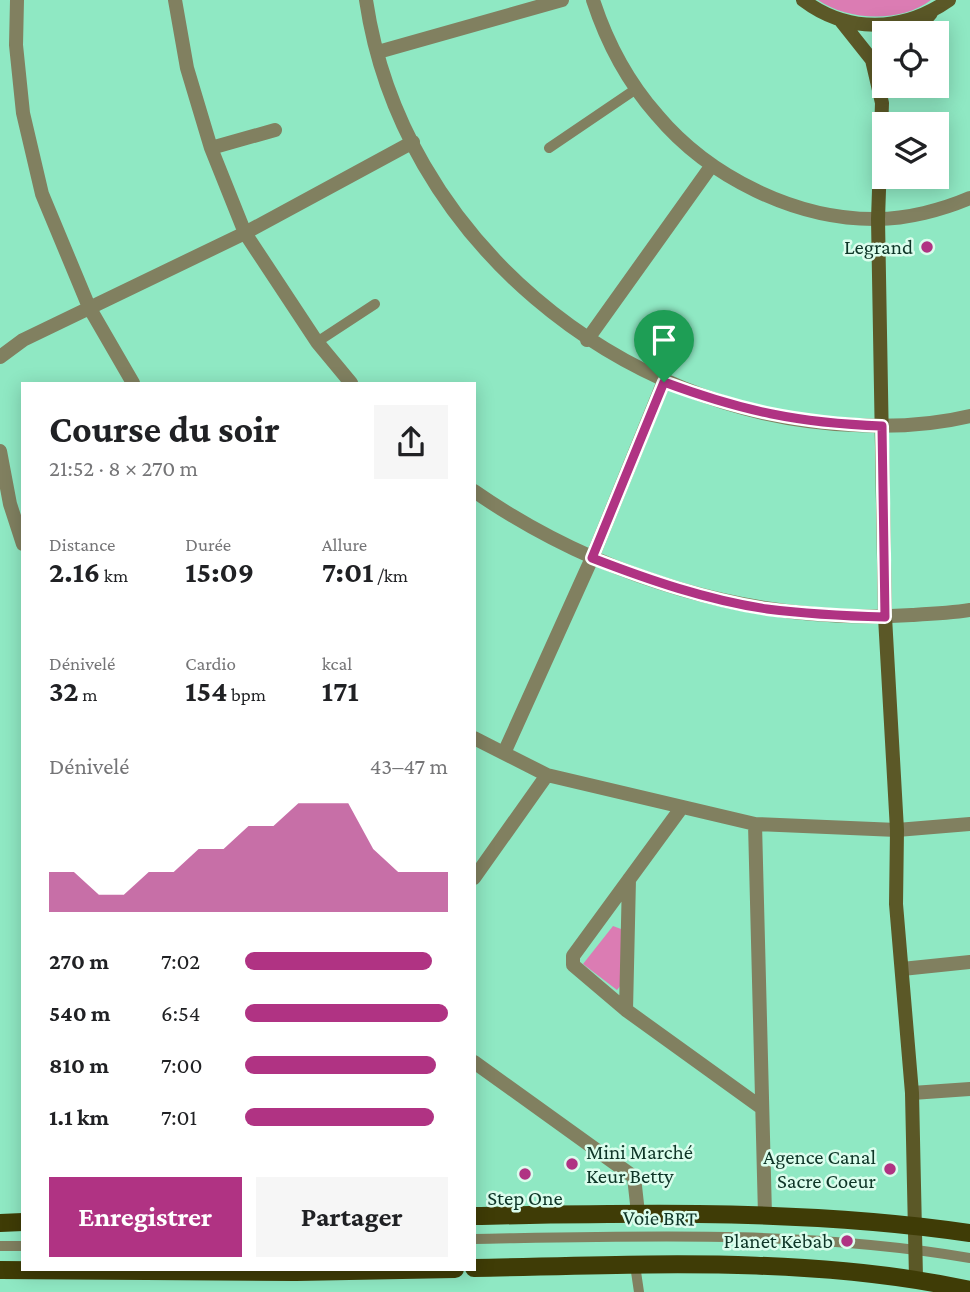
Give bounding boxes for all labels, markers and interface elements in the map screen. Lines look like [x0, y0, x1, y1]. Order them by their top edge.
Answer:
map controls [872, 21, 949, 189]
button: locate [872, 21, 949, 98]
button: layers [872, 112, 949, 189]
place label: Legrand [844, 235, 913, 259]
marker: Legrand [919, 239, 935, 255]
pin [634, 310, 694, 382]
icon: arrive [645, 321, 683, 359]
button: share [374, 405, 448, 479]
text: Course du soir [49, 408, 280, 450]
text: 21:52 · 8 × 270 m [49, 455, 198, 481]
text: Distance [49, 534, 115, 555]
text: Durée [185, 534, 231, 555]
text: Allure [322, 534, 367, 555]
text: 2.16 [49, 555, 100, 588]
text: 15:09 [185, 555, 254, 588]
text: 7:01 [322, 555, 373, 588]
text: km [100, 565, 128, 586]
text: /km [373, 565, 408, 586]
text: Dénivelé [49, 653, 115, 674]
text: Cardio [185, 653, 236, 674]
text: kcal [322, 653, 352, 674]
text: 32 [49, 674, 79, 707]
text: 154 [185, 674, 227, 707]
text: 171 [322, 674, 359, 707]
text: m [79, 684, 98, 705]
text: bpm [227, 684, 266, 705]
text: Dénivelé [49, 753, 129, 779]
text: 43–47 m [370, 753, 448, 779]
text: 270 m [49, 948, 109, 974]
text: 7:02 [161, 948, 200, 974]
text: 540 m [49, 1000, 111, 1026]
text: 6:54 [161, 1000, 201, 1026]
text: 810 m [49, 1052, 109, 1078]
text: 7:00 [161, 1052, 203, 1078]
text: 1.1 km [49, 1104, 109, 1130]
text: 7:01 [161, 1104, 197, 1130]
place label: Mini Marché Keur Betty [586, 1140, 693, 1188]
place label: Agence Canal Sacre Coeur [763, 1145, 877, 1193]
marker: Mini Marché Keur Betty [564, 1156, 580, 1172]
marker: Agence Canal Sacre Coeur [882, 1161, 898, 1177]
marker: Step One [517, 1166, 533, 1182]
button: Enregistrer [49, 1177, 242, 1257]
button: Partager [256, 1177, 448, 1257]
place label: Step One [487, 1186, 563, 1210]
street label: Voie BRT [623, 1205, 698, 1231]
place label: Planet Kebab [724, 1229, 833, 1253]
marker: Planet Kebab [839, 1233, 855, 1249]

